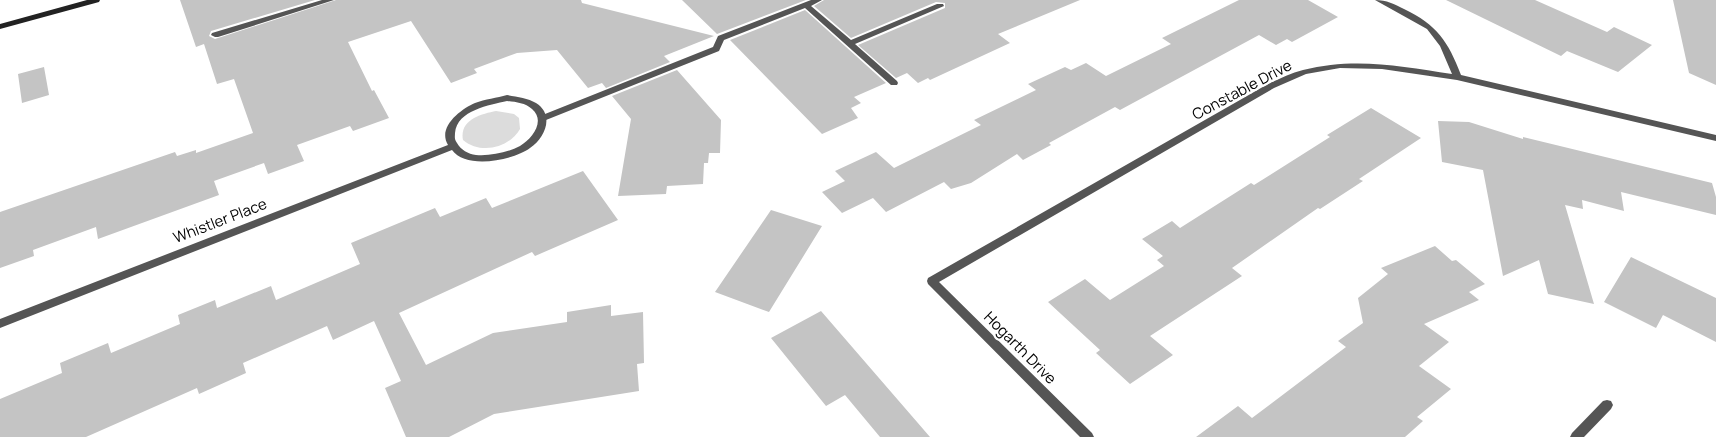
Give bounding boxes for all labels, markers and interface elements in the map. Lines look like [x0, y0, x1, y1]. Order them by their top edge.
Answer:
street label: Constable Drive [1188, 54, 1295, 125]
street label: Whistler Place [170, 193, 270, 248]
street label: Hogarth Drive [979, 307, 1061, 389]

